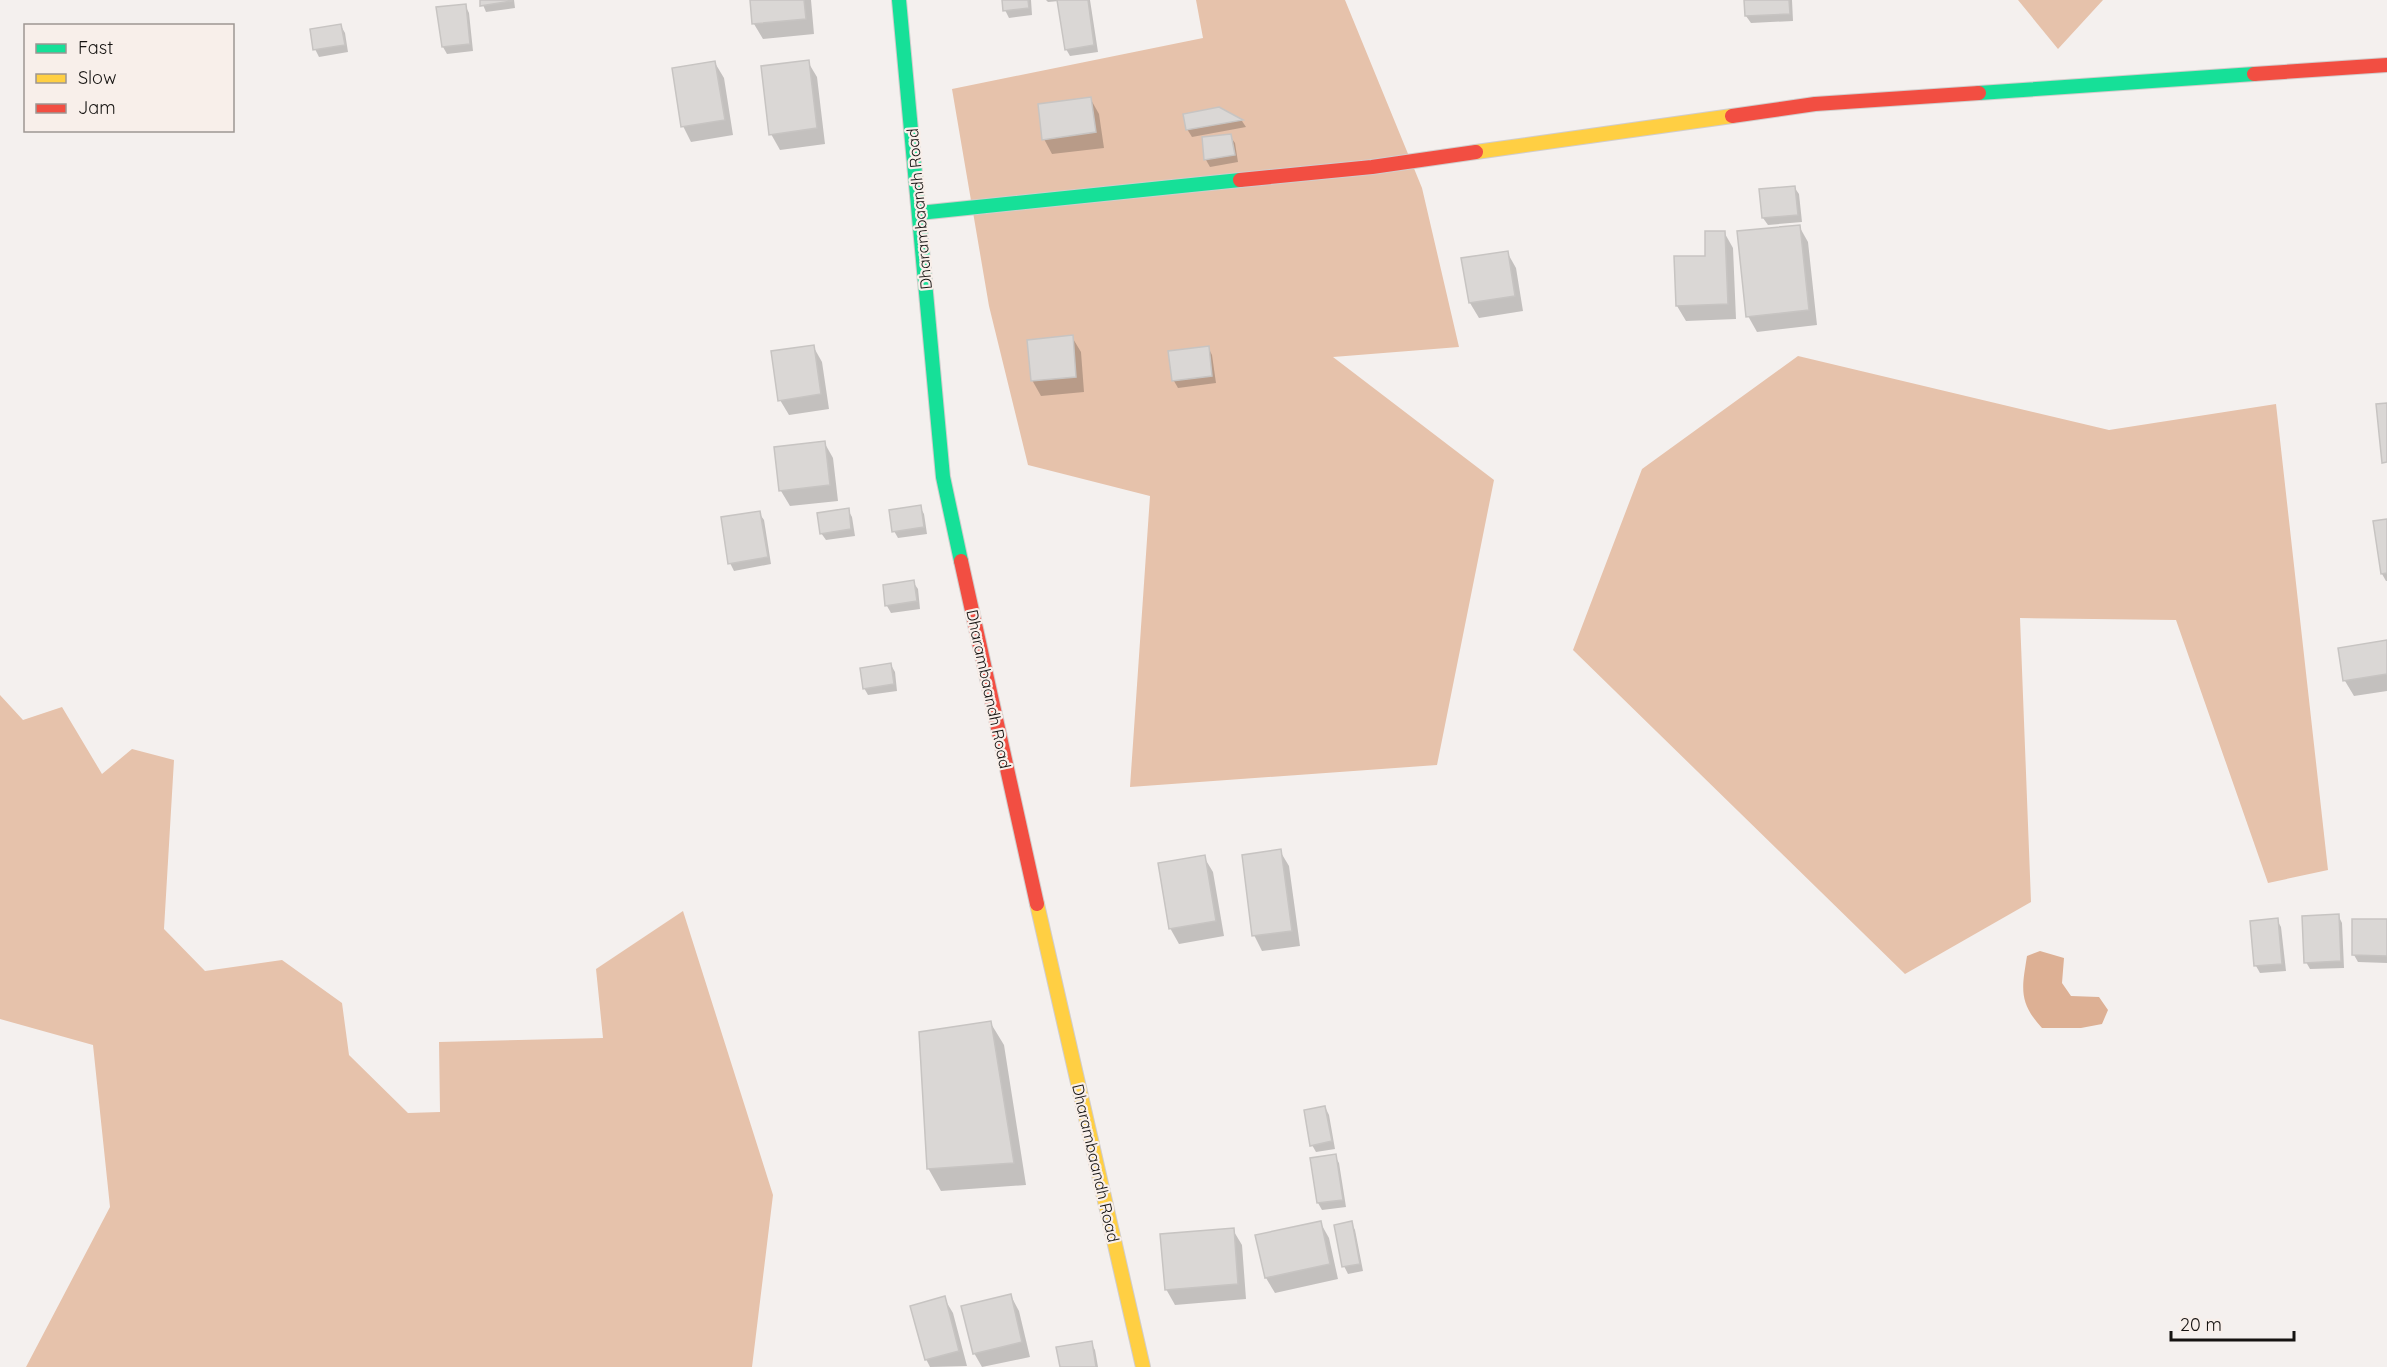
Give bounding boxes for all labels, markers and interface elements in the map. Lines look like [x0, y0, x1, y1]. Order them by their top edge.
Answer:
legend [24, 24, 234, 132]
text: Fast [78, 36, 113, 59]
text: Slow [78, 66, 116, 89]
text: Jam [78, 96, 116, 119]
street label: Dharambaandh Road [902, 127, 936, 291]
street label: Dharambaandh Road [962, 608, 1016, 770]
street label: Dharambaandh Road [1068, 1082, 1124, 1244]
scale bar [2171, 1304, 2294, 1342]
text: 20 m [2180, 1313, 2222, 1336]

